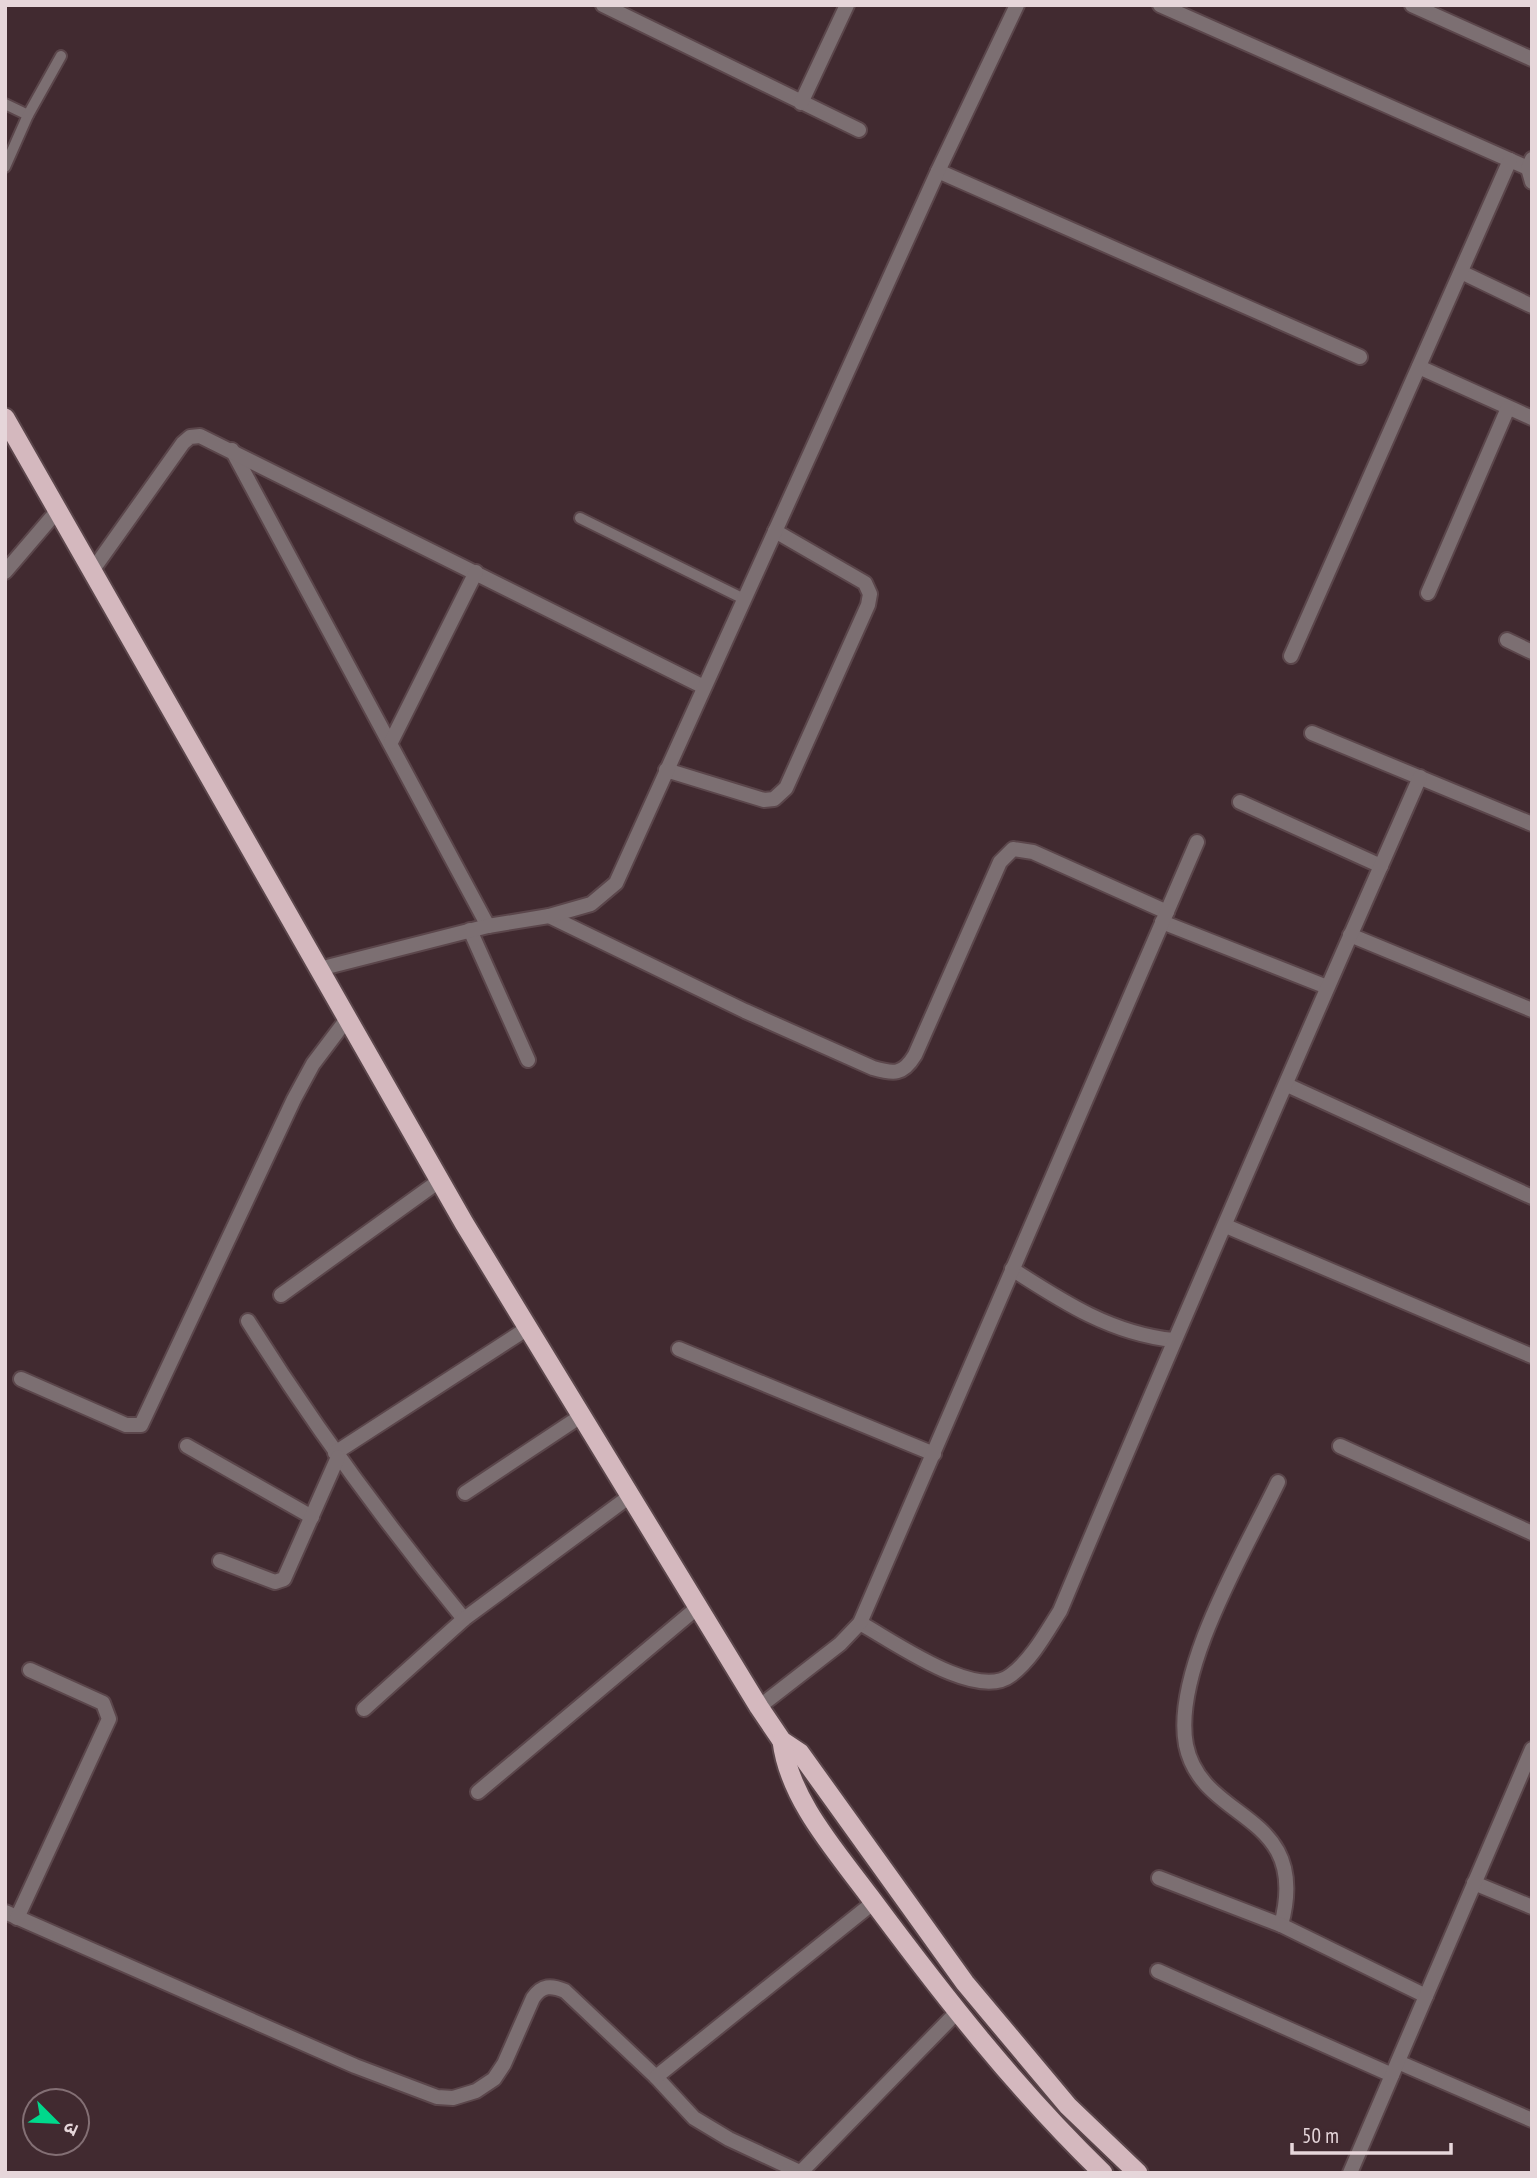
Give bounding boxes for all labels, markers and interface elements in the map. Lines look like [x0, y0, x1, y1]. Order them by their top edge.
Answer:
north arrow [21, 2087, 91, 2157]
scale bar [1292, 2112, 1451, 2156]
text: उ [58, 2119, 85, 2140]
text: 50 m [1302, 2122, 1339, 2149]

